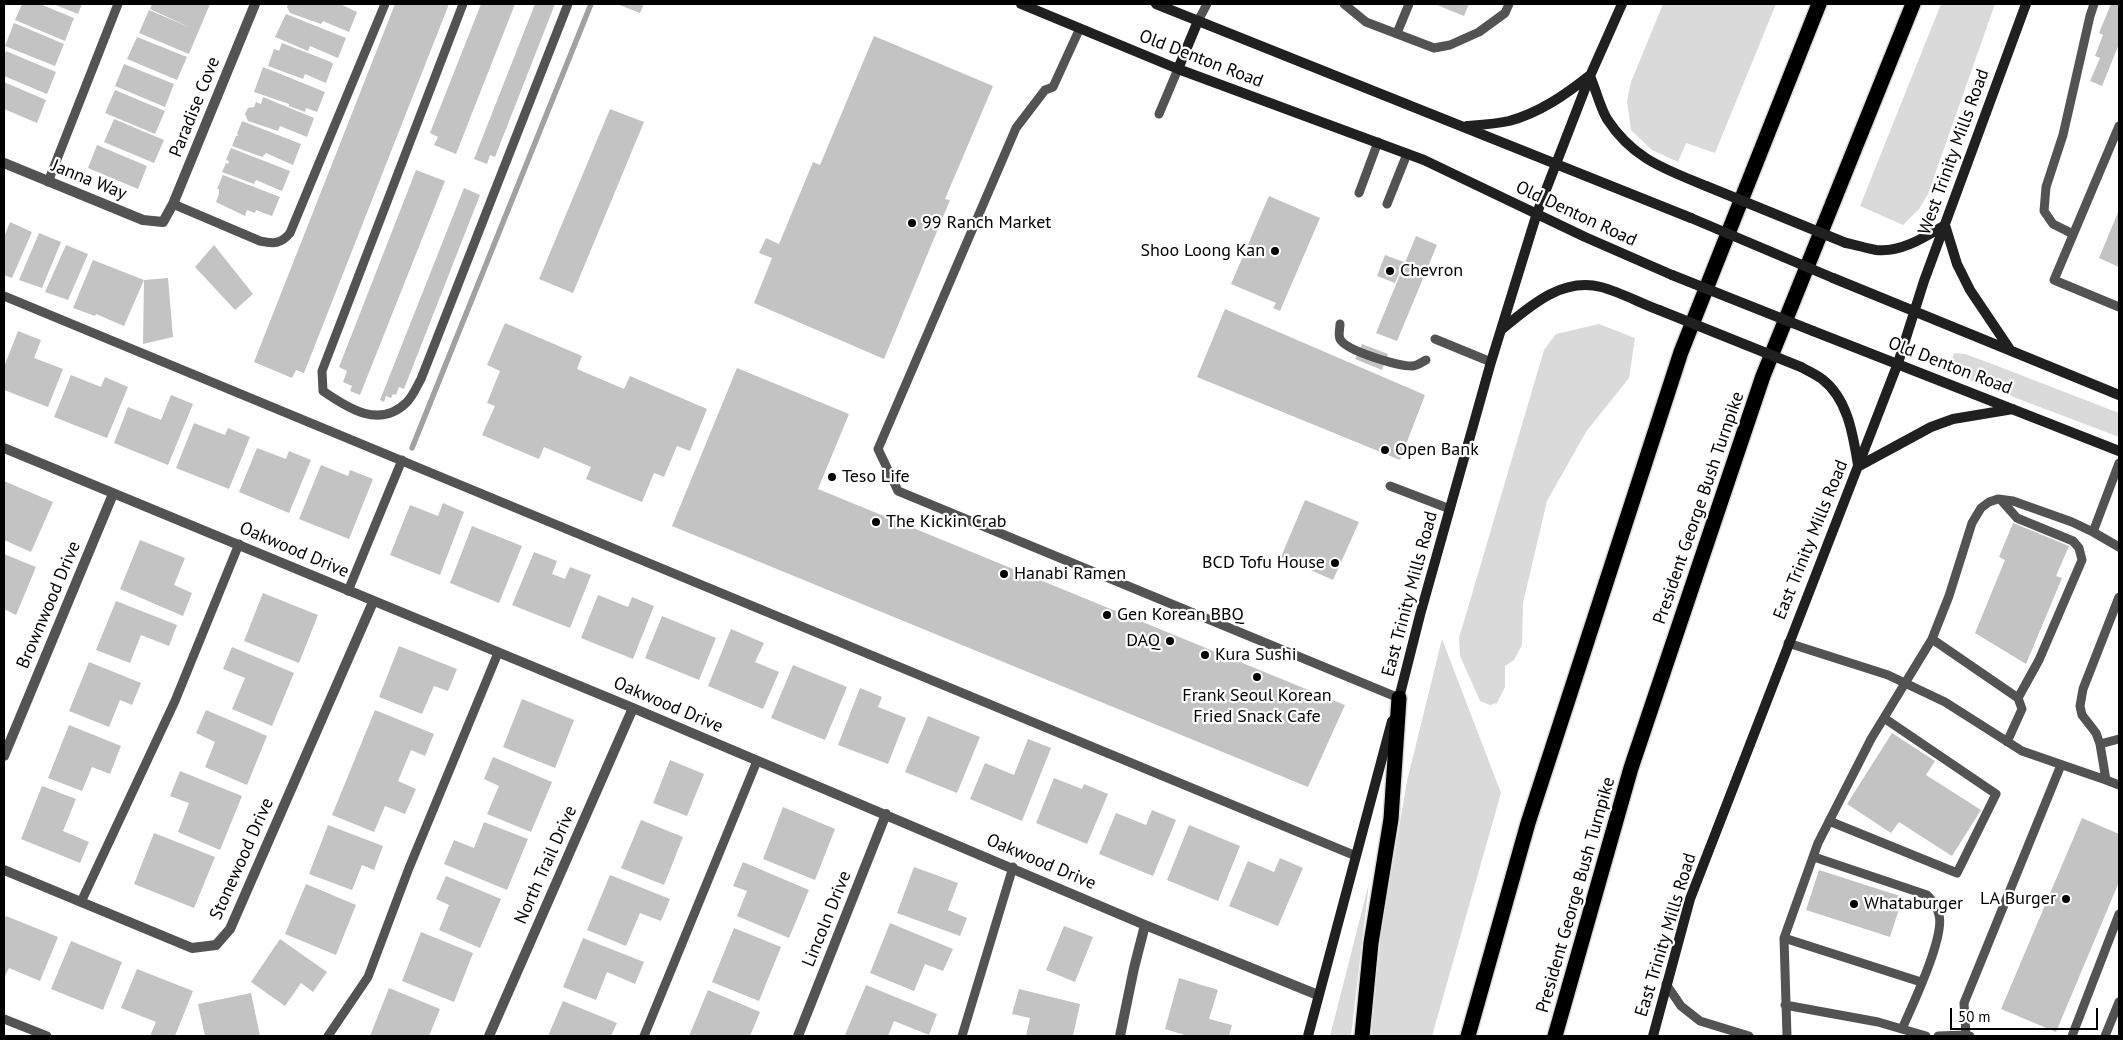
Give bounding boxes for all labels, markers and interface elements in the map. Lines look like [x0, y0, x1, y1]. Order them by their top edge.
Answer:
street label: Old Denton Road [1136, 25, 1266, 93]
street label: Paradise Cove [165, 54, 225, 160]
street label: West Trinity Mills Road [1914, 66, 1994, 238]
street label: Janna Way [48, 155, 130, 205]
street label: Old Denton Road [1512, 177, 1640, 251]
place label: 99 Ranch Market [922, 212, 1051, 234]
marker: 99 Ranch Market [906, 217, 918, 229]
place label: Shoo Loong Kan [1140, 240, 1265, 262]
marker: Shoo Loong Kan [1269, 245, 1281, 257]
place label: Chevron [1400, 260, 1463, 282]
marker: Chevron [1384, 265, 1396, 277]
street label: Old Denton Road [1885, 332, 2015, 400]
street label: President George Bush Turnpike [1649, 389, 1749, 627]
place label: Open Bank [1395, 439, 1479, 461]
marker: Open Bank [1379, 444, 1391, 456]
street label: East Trinity Mills Road [1769, 457, 1853, 623]
place label: Teso Life [842, 466, 910, 488]
marker: Teso Life [826, 471, 838, 483]
street label: East Trinity Mills Road [1378, 509, 1442, 679]
place label: The Kickin Crab [886, 511, 1007, 533]
marker: The Kickin Crab [870, 516, 882, 528]
street label: Oakwood Drive [236, 517, 352, 583]
street label: Brownwood Drive [12, 538, 86, 672]
place label: BCD Tofu House [1202, 552, 1325, 574]
marker: BCD Tofu House [1329, 557, 1341, 569]
place label: Hanabi Ramen [1014, 563, 1126, 585]
marker: Hanabi Ramen [998, 568, 1010, 580]
place label: Gen Korean BBQ [1117, 604, 1244, 626]
marker: Gen Korean BBQ [1101, 609, 1113, 621]
place label: DAQ [1126, 630, 1160, 652]
marker: DAQ [1164, 635, 1176, 647]
place label: Kura Sushi [1215, 644, 1297, 666]
marker: Kura Sushi [1199, 649, 1211, 661]
marker: Frank Seoul Korean Fried Snack Cafe [1251, 671, 1263, 683]
street label: Oakwood Drive [610, 672, 726, 738]
place label: Frank Seoul Korean Fried Snack Cafe [1182, 685, 1332, 728]
street label: President George Bush Turnpike [1532, 775, 1620, 1015]
street label: Stonewood Drive [205, 795, 279, 923]
street label: North Trail Drive [510, 802, 582, 928]
street label: Oakwood Drive [983, 829, 1099, 895]
street label: East Trinity Mills Road [1631, 850, 1701, 1020]
street label: Lincoln Drive [798, 868, 856, 970]
place label: LA Burger [1980, 888, 2056, 910]
place label: Whataburger [1864, 893, 1963, 915]
marker: LA Burger [2060, 893, 2072, 905]
marker: Whataburger [1848, 898, 1860, 910]
scale bar [1953, 998, 2100, 1030]
text: 50 m [1958, 1007, 1991, 1026]

